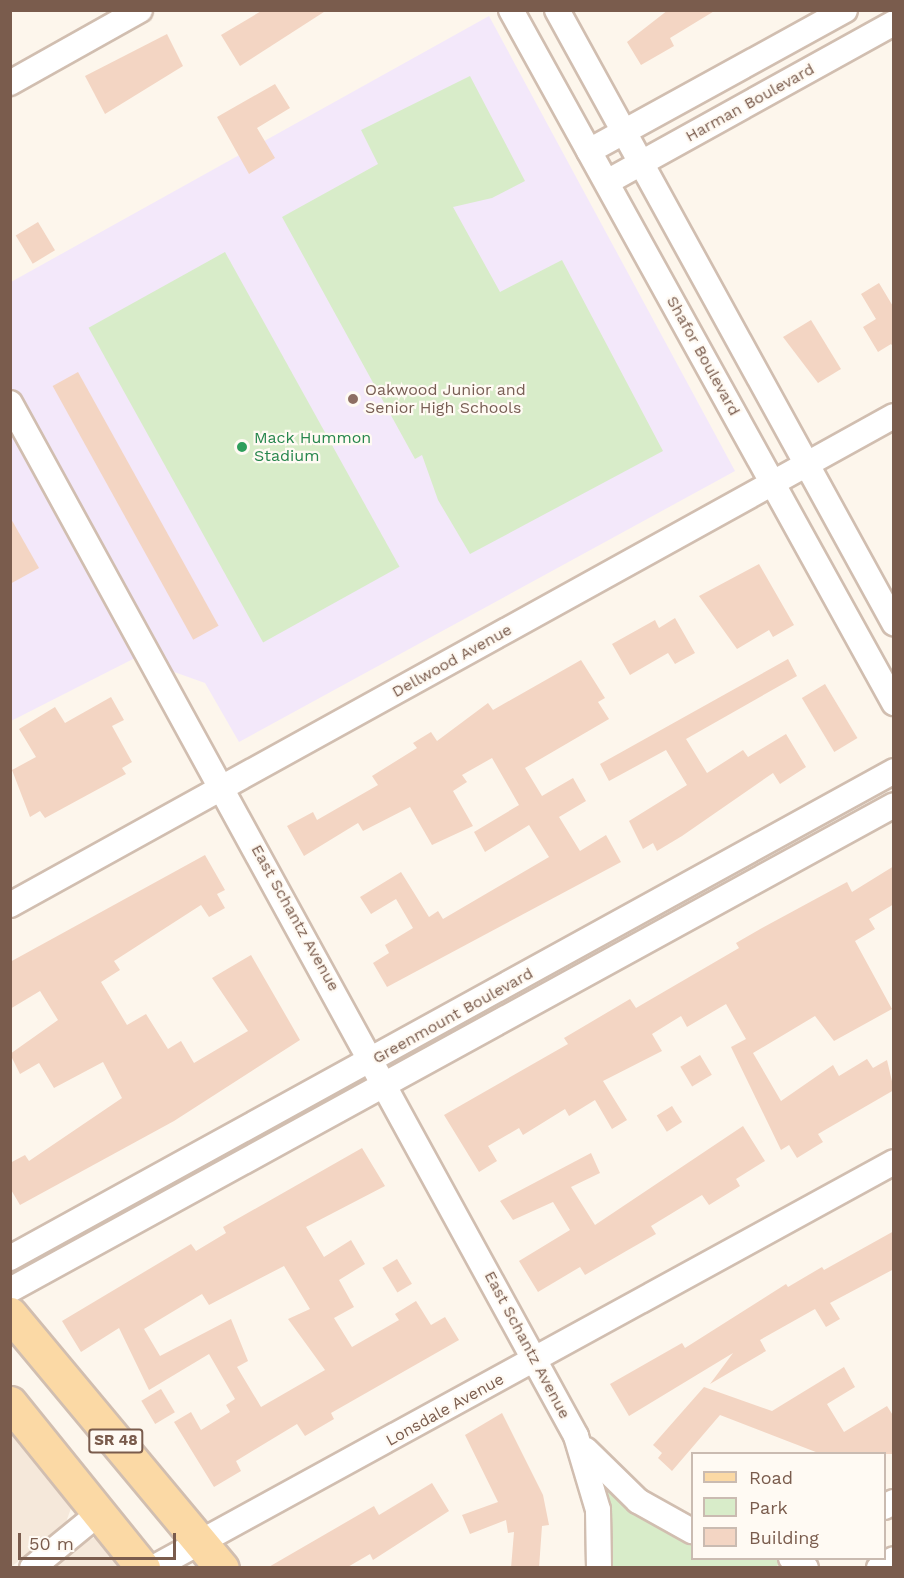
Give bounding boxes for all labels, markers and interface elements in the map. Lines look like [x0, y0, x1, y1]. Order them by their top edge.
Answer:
street label: Harman Boulevard [682, 60, 818, 146]
street label: Shafor Boulevard [662, 293, 744, 419]
place label: Oakwood Junior and Senior High Schools [365, 380, 526, 418]
marker: Oakwood Junior and Senior High Schools [346, 392, 360, 406]
place label: Mack Hummon Stadium [254, 428, 372, 466]
marker: Mack Hummon Stadium [235, 440, 249, 454]
street label: Dellwood Avenue [388, 620, 516, 702]
street label: East Schantz Avenue [247, 841, 343, 995]
street label: Greenmount Boulevard [370, 964, 536, 1068]
street label: East Schantz Avenue [480, 1268, 574, 1422]
street label: Lonsdale Avenue [382, 1369, 508, 1451]
road number: SR 48 [88, 1429, 144, 1453]
legend [691, 1452, 886, 1560]
text: Road [749, 1467, 793, 1488]
text: Park [749, 1497, 788, 1518]
scale bar [21, 1521, 178, 1559]
text: Building [749, 1527, 819, 1548]
text: 50 m [29, 1533, 74, 1554]

